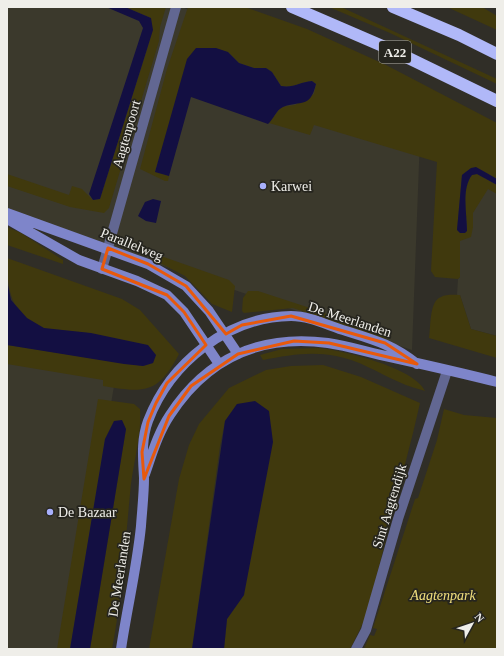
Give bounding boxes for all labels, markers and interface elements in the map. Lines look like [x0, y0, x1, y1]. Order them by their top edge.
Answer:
road number: A22 [379, 41, 411, 63]
street label: Aagtenpoort [110, 98, 143, 170]
place label: Karwei [271, 179, 312, 194]
marker: Karwei [258, 181, 268, 191]
street label: Parallelweg [98, 225, 165, 264]
street label: De Meerlanden [306, 299, 393, 340]
street label: Sint Aagtendijk [370, 462, 409, 550]
place label: De Bazaar [58, 505, 117, 520]
marker: De Bazaar [45, 507, 55, 517]
street label: De Meerlanden [105, 530, 134, 618]
park label: Aagtenpark [409, 588, 476, 603]
north arrow [452, 604, 492, 644]
text: N [473, 611, 487, 625]

